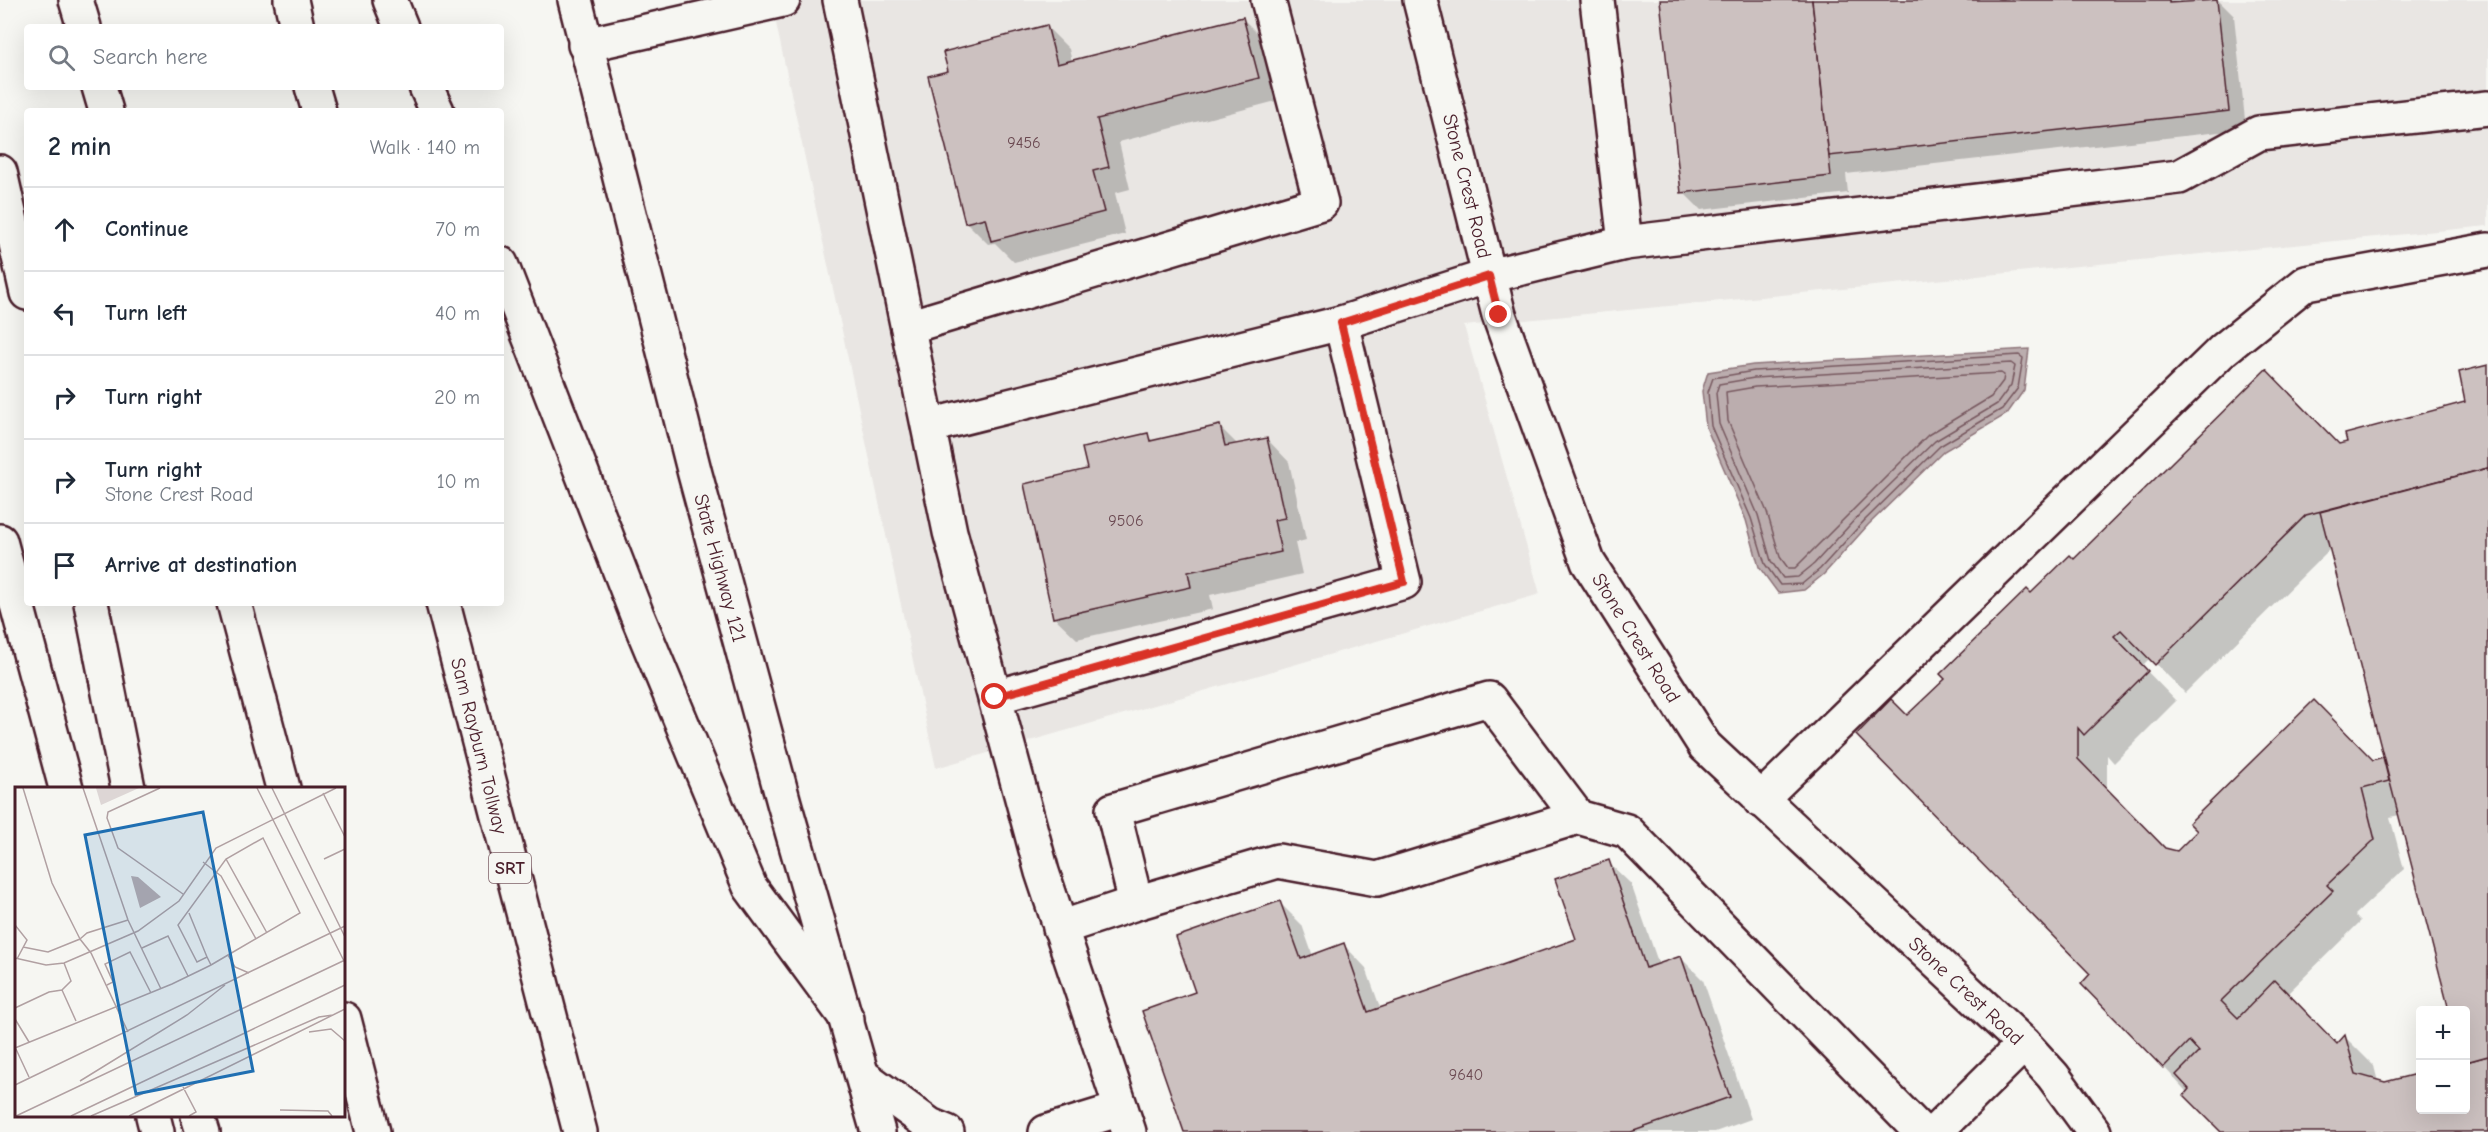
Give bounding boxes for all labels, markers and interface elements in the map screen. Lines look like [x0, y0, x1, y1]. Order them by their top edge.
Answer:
search box [24, 24, 504, 90]
icon: search [45, 41, 78, 74]
text: Search here [93, 44, 208, 70]
street label: Stone Crest Road [1438, 111, 1496, 261]
text: 2 min [48, 132, 111, 162]
house number: 9456 [1007, 134, 1041, 152]
text: Walk · 140 m [370, 136, 480, 159]
icon: ahead [48, 213, 81, 246]
text: Continue [105, 216, 188, 242]
text: 70 m [435, 218, 480, 241]
icon: left [48, 297, 81, 330]
text: Turn left [105, 300, 187, 326]
route end [1485, 301, 1511, 327]
text: 40 m [435, 302, 480, 325]
icon: right [48, 381, 81, 414]
text: Turn right [105, 384, 202, 410]
text: 20 m [434, 386, 480, 409]
text: Turn right [105, 457, 202, 483]
icon: right [48, 465, 81, 498]
text: 10 m [437, 470, 480, 493]
text: Stone Crest Road [105, 483, 253, 506]
street label: State Highway 121 [689, 491, 751, 645]
house number: 9506 [1108, 512, 1144, 530]
icon: arrive [48, 549, 81, 582]
text: Arrive at destination [105, 552, 297, 578]
street label: Stone Crest Road [1587, 569, 1685, 707]
street label: Sam Rayburn Tollway [446, 655, 512, 837]
route start [981, 683, 1007, 709]
inset map [15, 787, 345, 1117]
road number: SRT [489, 853, 531, 883]
street label: Stone Crest Road [1904, 932, 2028, 1050]
map controls [2416, 1006, 2470, 1114]
button: + [2416, 1006, 2470, 1060]
button: − [2416, 1060, 2470, 1114]
house number: 9640 [1449, 1066, 1483, 1084]

